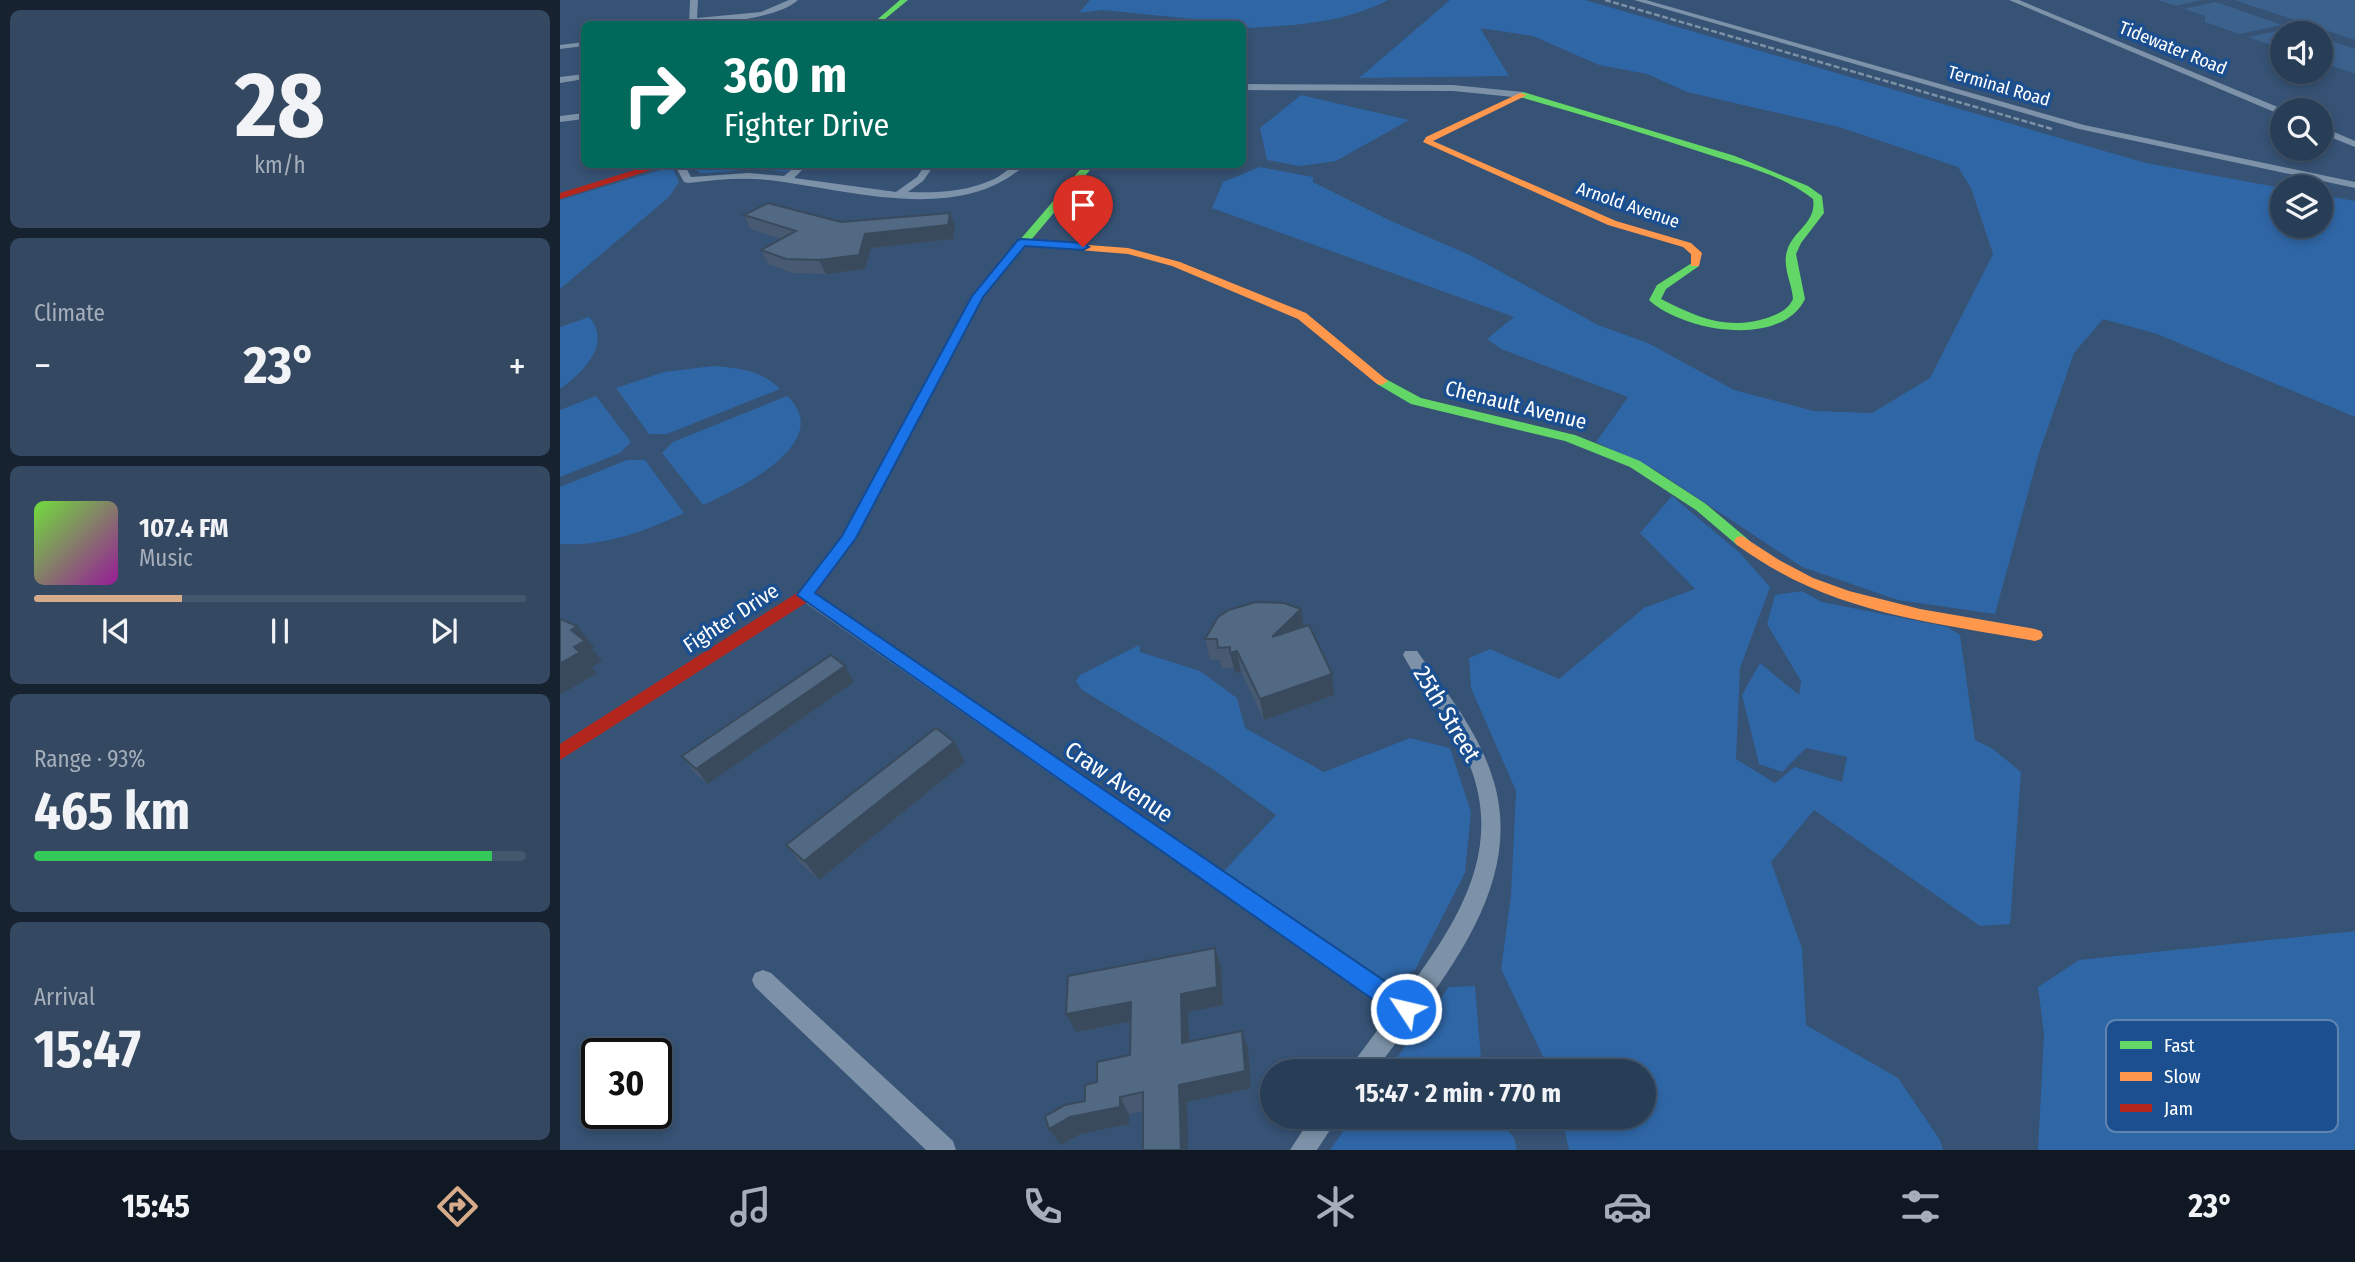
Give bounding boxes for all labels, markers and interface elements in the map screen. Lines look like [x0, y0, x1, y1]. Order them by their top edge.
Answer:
street label: Tidewater Road [2116, 16, 2230, 80]
map controls [2270, 21, 2333, 238]
button: sound [2270, 21, 2333, 84]
text: 360 m [724, 46, 847, 105]
icon: right [609, 49, 700, 140]
text: 28 [235, 51, 325, 160]
street label: Terminal Road [1945, 61, 2053, 111]
button: search [2270, 98, 2333, 161]
text: Fighter Drive [724, 106, 889, 144]
text: km/h [254, 151, 306, 179]
pin [1053, 175, 1113, 247]
button: layers [2270, 175, 2333, 238]
street label: Arnold Avenue [1574, 177, 1682, 233]
icon: arrive [1064, 186, 1102, 224]
text: Climate [34, 299, 105, 327]
text: 23° [243, 334, 316, 397]
text: − [34, 343, 51, 389]
text: + [509, 343, 526, 389]
street label: Chenault Avenue [1443, 375, 1589, 435]
text: 107.4 FM [139, 513, 228, 544]
text: Music [139, 544, 193, 572]
street label: Fighter Drive [678, 578, 784, 658]
icon: previous [97, 612, 135, 650]
icon: pause [261, 612, 299, 650]
icon: next [425, 612, 463, 650]
street label: 25th Street [1408, 661, 1487, 767]
street label: Craw Avenue [1060, 736, 1178, 828]
text: Range · 93% [34, 745, 145, 773]
text: 465 km [34, 780, 190, 843]
position arrow [1369, 972, 1443, 1046]
text: Arrival [34, 983, 95, 1011]
text: 15:47 [34, 1018, 141, 1081]
legend [2106, 1020, 2338, 1132]
text: Fast [2164, 1034, 2195, 1057]
speed limit sign: 30 [581, 1038, 672, 1129]
text: Slow [2164, 1065, 2201, 1088]
text: 15:47 · 2 min · 770 m [1355, 1078, 1561, 1109]
text: Jam [2164, 1097, 2193, 1120]
icon: directions [433, 1182, 482, 1231]
icon: music [726, 1182, 775, 1231]
icon: phone [1018, 1182, 1067, 1231]
icon: climate [1311, 1182, 1360, 1231]
icon: car [1603, 1182, 1652, 1231]
icon: filters [1896, 1182, 1945, 1231]
text: 15:45 [122, 1187, 190, 1225]
text: 23° [2188, 1187, 2233, 1225]

